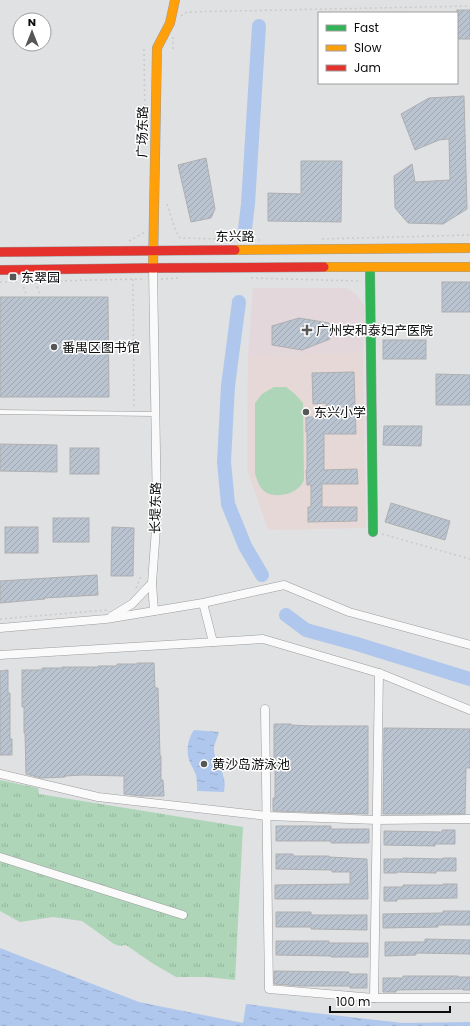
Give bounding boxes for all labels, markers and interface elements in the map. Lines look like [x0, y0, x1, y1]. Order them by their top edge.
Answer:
north arrow [12, 12, 52, 52]
legend [318, 12, 458, 84]
text: N [28, 14, 36, 30]
text: Fast [354, 19, 379, 36]
text: Slow [354, 39, 382, 56]
text: Jam [354, 59, 381, 76]
street label: 广场东路 [133, 106, 152, 158]
street label: 东兴路 [215, 227, 255, 246]
place label: 东翠园 [21, 268, 60, 287]
marker: 东翠园 [8, 272, 18, 282]
place label: 广州安和泰妇产医院 [316, 321, 433, 340]
marker: 广州安和泰妇产医院 [301, 324, 313, 336]
place label: 番禺区图书馆 [62, 338, 140, 357]
marker: 番禺区图书馆 [49, 342, 59, 352]
place label: 东兴小学 [314, 403, 366, 422]
marker: 东兴小学 [301, 407, 311, 417]
street label: 长堤东路 [146, 482, 165, 534]
place label: 黄沙岛游泳池 [212, 755, 290, 774]
marker: 黄沙岛游泳池 [199, 759, 209, 769]
scale bar [330, 988, 450, 1014]
text: 100 m [336, 993, 370, 1010]

